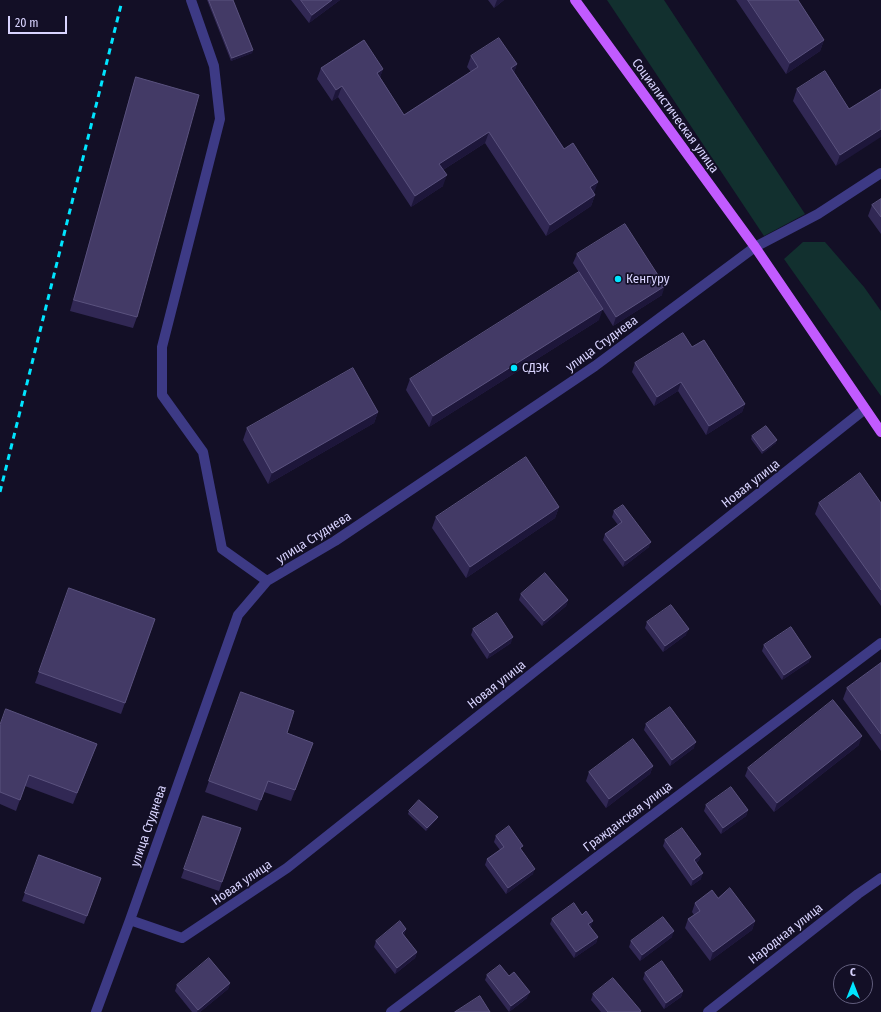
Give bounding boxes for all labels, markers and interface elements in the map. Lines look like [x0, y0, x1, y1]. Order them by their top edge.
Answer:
scale bar [10, 8, 69, 34]
text: 20 m [15, 16, 39, 30]
street label: Социалистическая улица [628, 56, 722, 176]
place label: Кенгуру [626, 271, 670, 287]
marker: Кенгуру [613, 274, 623, 284]
street label: улица Студнева [563, 313, 641, 375]
place label: СДЭК [522, 360, 549, 376]
marker: СДЭК [509, 363, 519, 373]
street label: Новая улица [719, 456, 783, 512]
street label: улица Студнева [274, 509, 354, 567]
street label: Новая улица [465, 657, 529, 713]
street label: Гражданская улица [580, 779, 676, 855]
street label: улица Студнева [128, 783, 170, 869]
street label: Новая улица [209, 857, 275, 909]
street label: Народная улица [746, 900, 826, 968]
north arrow [833, 964, 873, 1004]
text: С [850, 966, 856, 979]

